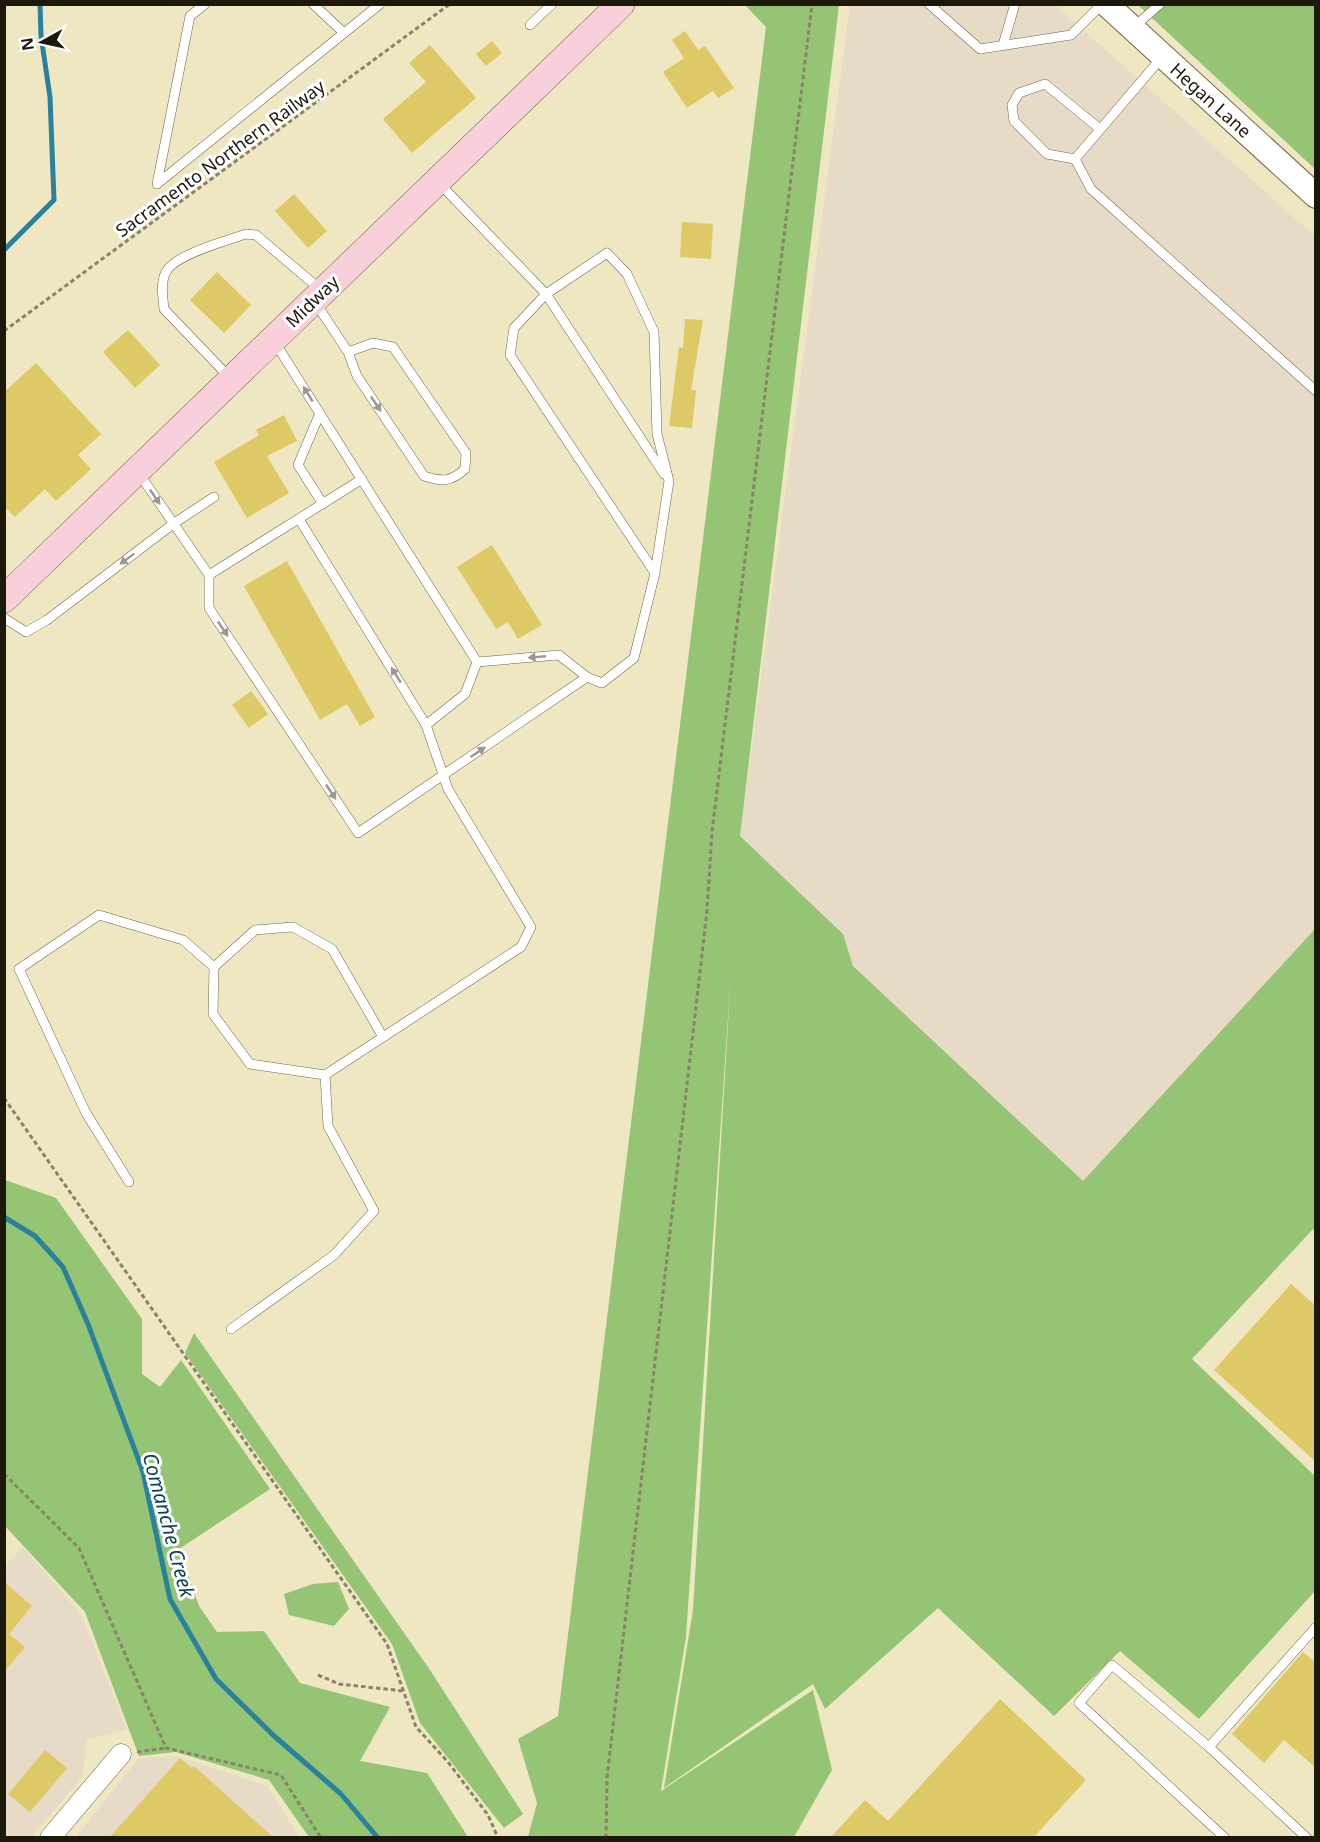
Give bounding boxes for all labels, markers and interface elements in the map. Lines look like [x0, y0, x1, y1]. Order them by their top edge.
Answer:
north arrow [12, 12, 72, 72]
text: N [15, 36, 39, 52]
street label: Hegan Lane [1165, 57, 1257, 143]
street label: Sacramento Northern Railway [111, 73, 330, 242]
street label: Midway [280, 269, 344, 332]
one-way arrow [303, 386, 314, 402]
one-way arrow [370, 395, 382, 411]
one-way arrow [149, 489, 161, 505]
one-way arrow [119, 553, 134, 565]
one-way arrow [217, 621, 228, 637]
one-way arrow [528, 652, 547, 661]
one-way arrow [390, 667, 401, 683]
one-way arrow [470, 746, 486, 758]
one-way arrow [325, 783, 336, 800]
water label: Comanche Creek [137, 1450, 202, 1601]

